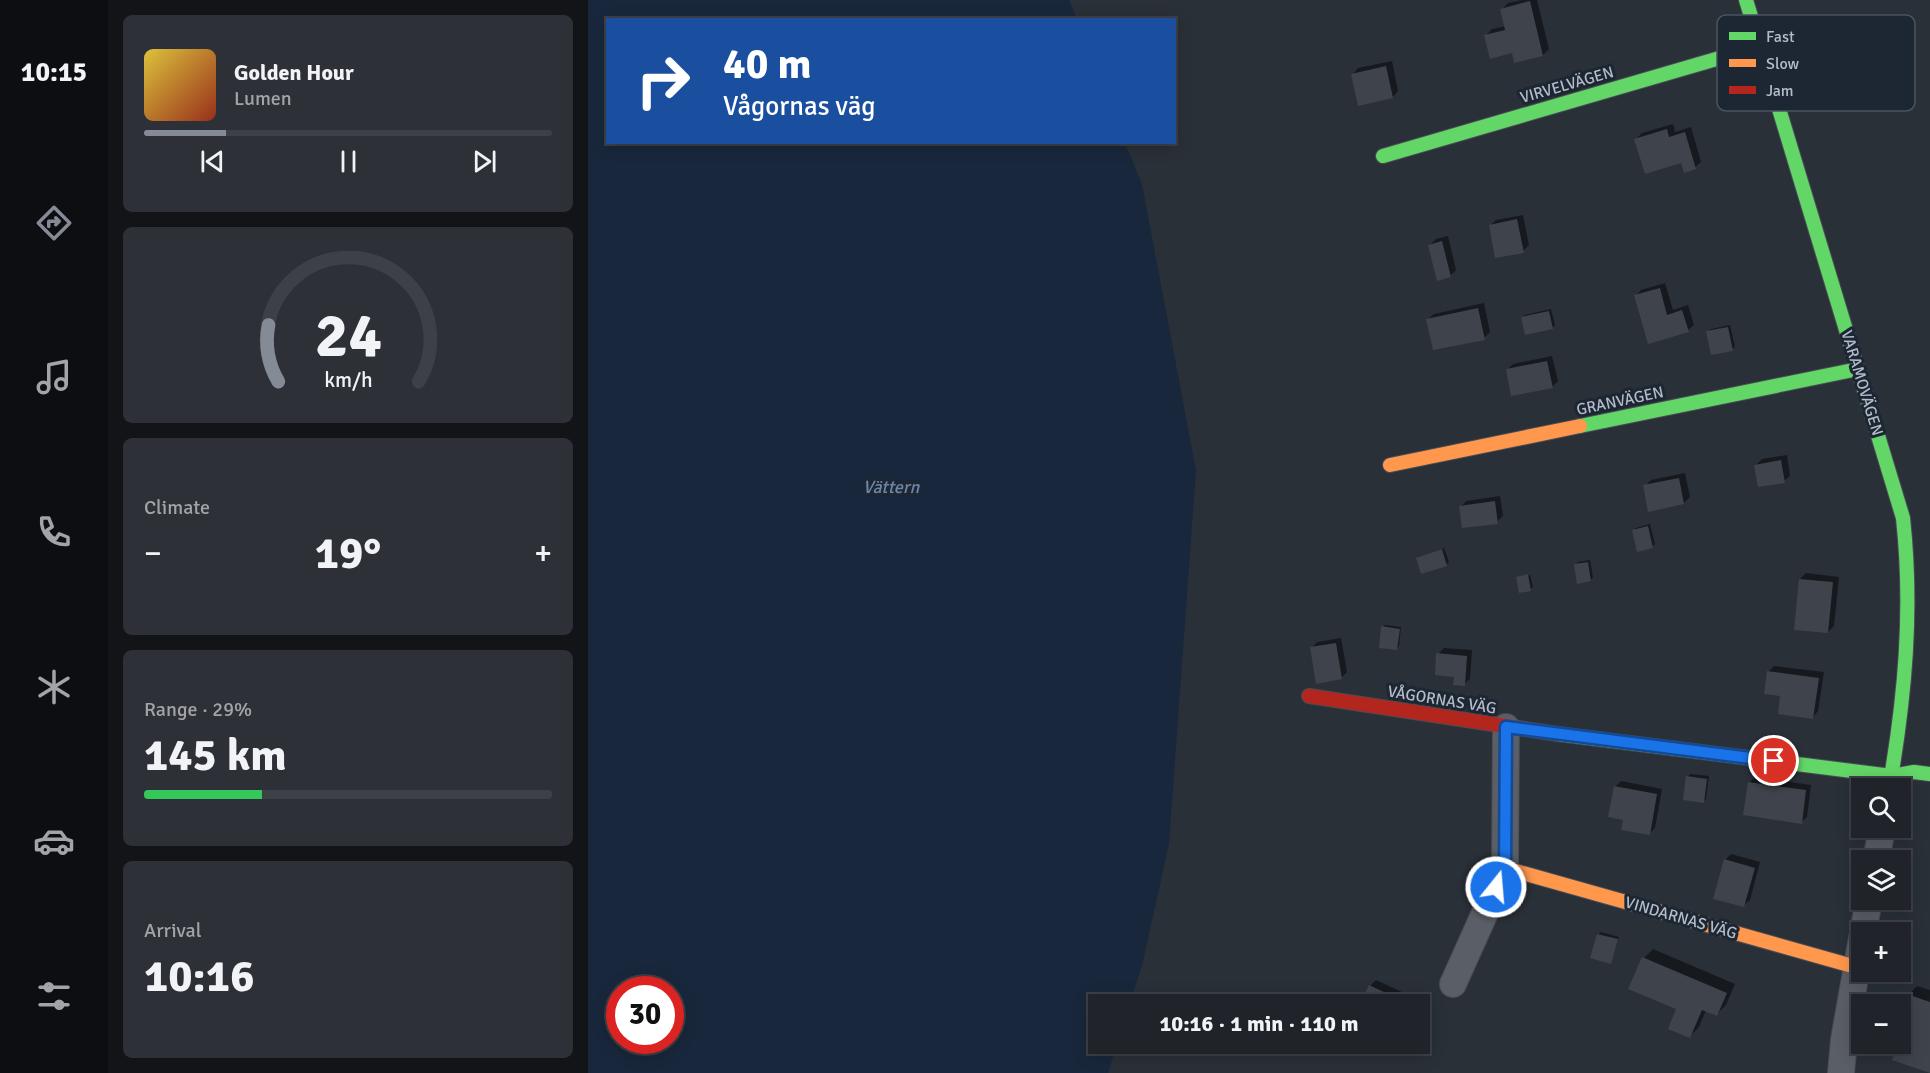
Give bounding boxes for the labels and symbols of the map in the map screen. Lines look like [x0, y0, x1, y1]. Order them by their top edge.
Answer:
legend [1717, 15, 1915, 111]
text: Fast [1766, 27, 1795, 47]
text: Slow [1766, 54, 1800, 74]
street label: VIRVELVÄGEN [1518, 62, 1616, 108]
text: Jam [1766, 81, 1794, 101]
street label: VARAMOVÄGEN [1837, 328, 1887, 438]
street label: GRANVÄGEN [1575, 382, 1665, 420]
water label: Vättern [863, 476, 920, 498]
street label: VÅGORNAS VÄG [1386, 682, 1498, 718]
pin [1748, 735, 1799, 786]
position arrow [1464, 855, 1528, 919]
street label: VINDARNAS VÄG [1623, 892, 1739, 944]
speed limit sign: 30 [606, 976, 684, 1054]

